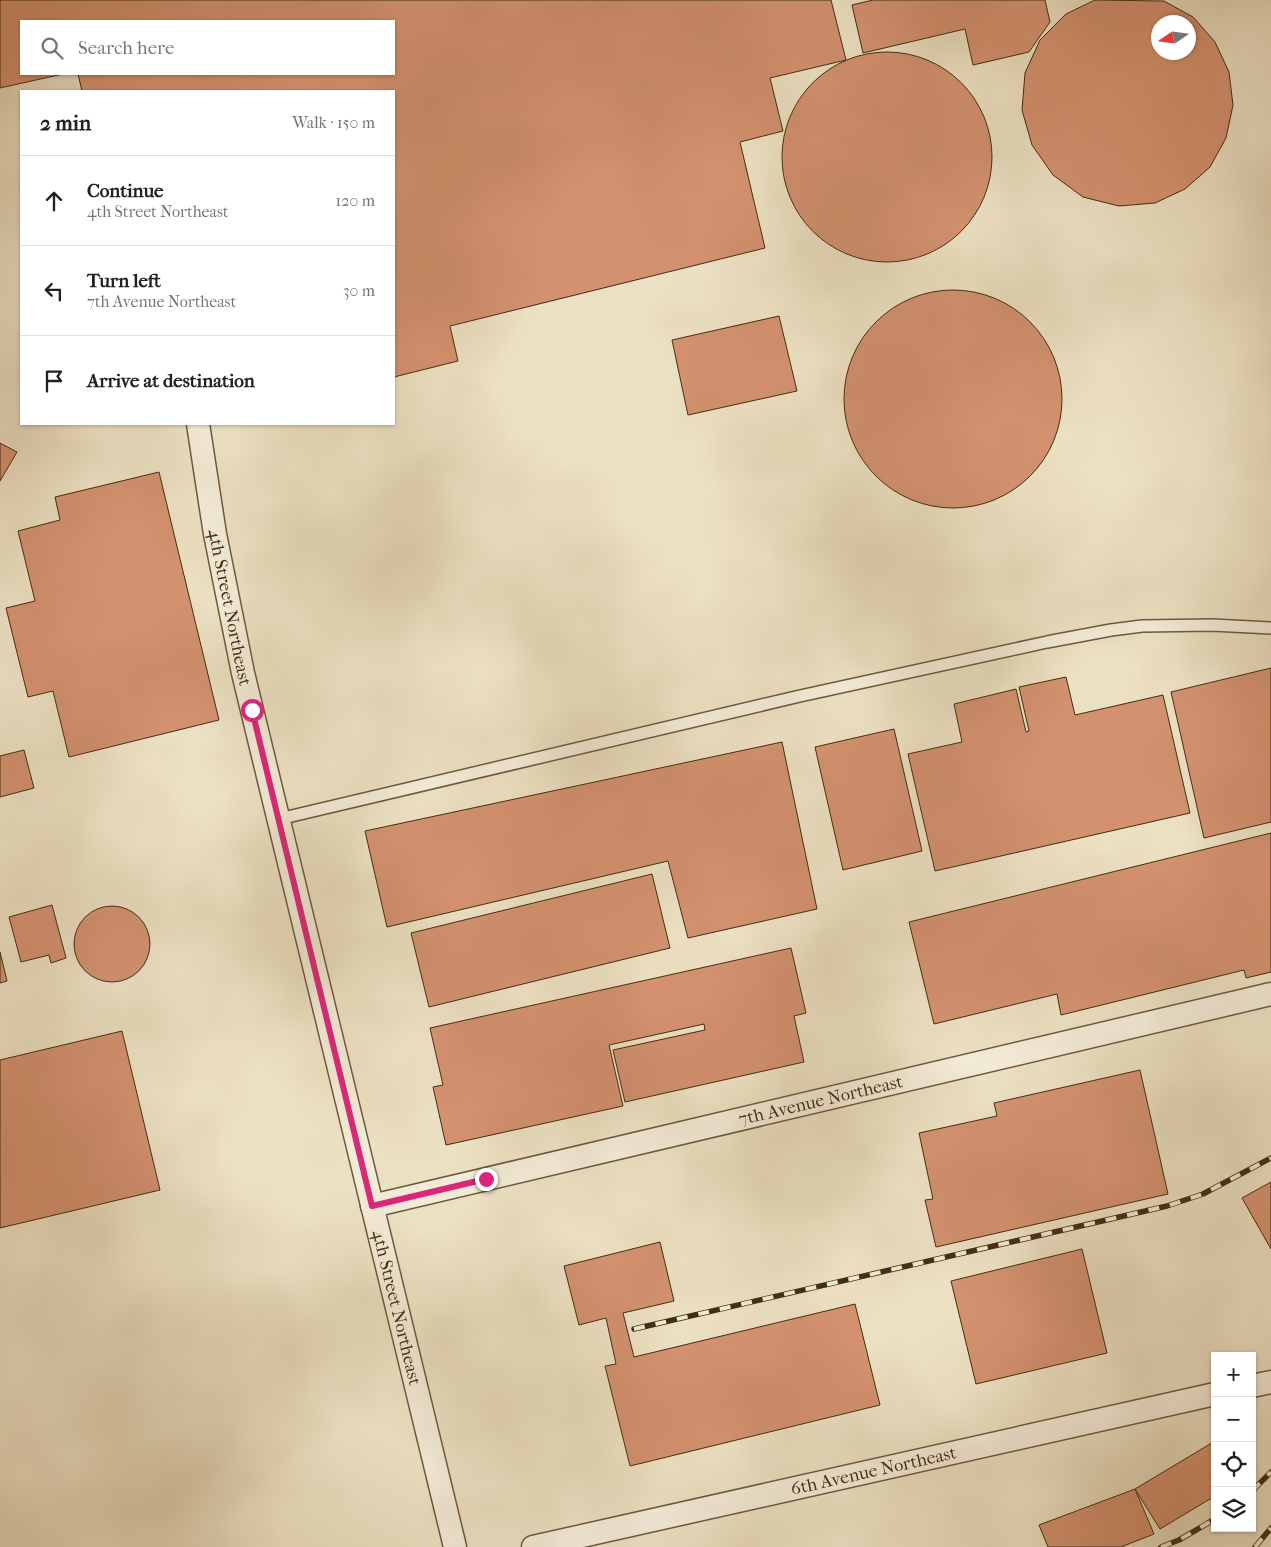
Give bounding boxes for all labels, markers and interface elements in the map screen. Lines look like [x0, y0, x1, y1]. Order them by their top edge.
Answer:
north arrow [1151, 15, 1196, 60]
search box [20, 20, 395, 75]
icon: search [38, 34, 66, 62]
text: Search here [78, 37, 174, 59]
text: 2 min [40, 111, 91, 135]
text: Walk · 150 m [292, 113, 375, 132]
text: Continue [87, 180, 163, 202]
icon: ahead [40, 187, 68, 215]
text: 120 m [336, 191, 375, 210]
text: 4th Street Northeast [87, 202, 229, 221]
text: Turn left [87, 270, 161, 292]
icon: left [40, 277, 68, 305]
text: 30 m [343, 281, 375, 300]
text: 7th Avenue Northeast [87, 292, 236, 311]
icon: arrive [40, 367, 68, 395]
text: Arrive at destination [87, 370, 255, 392]
street label: 4th Street Northeast [203, 527, 256, 688]
route start [241, 699, 264, 722]
street label: 7th Avenue Northeast [737, 1071, 906, 1130]
route end [475, 1168, 498, 1191]
street label: 4th Street Northeast [367, 1228, 426, 1388]
map controls [1211, 1352, 1256, 1532]
button: + [1211, 1352, 1256, 1397]
button: − [1211, 1397, 1256, 1442]
street label: 6th Avenue Northeast [789, 1442, 959, 1500]
button: locate [1211, 1442, 1256, 1487]
button: layers [1211, 1487, 1256, 1532]

